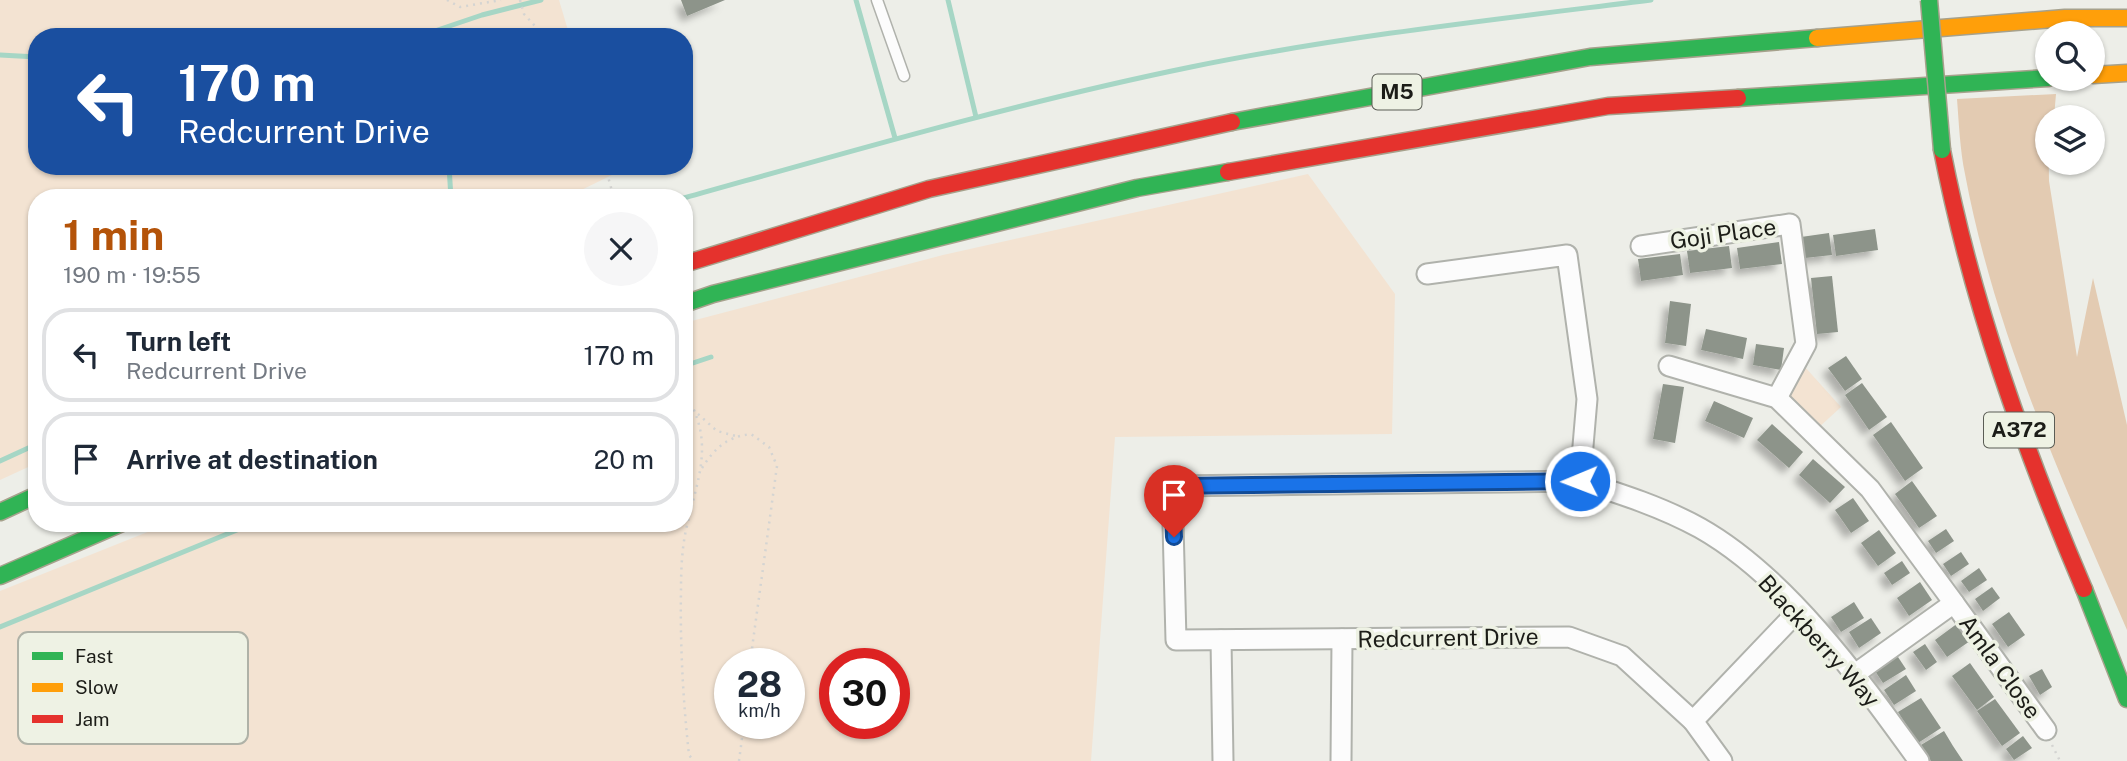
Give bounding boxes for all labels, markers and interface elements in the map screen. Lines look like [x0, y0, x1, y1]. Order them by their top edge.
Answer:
map controls [2035, 21, 2105, 175]
button: search [2035, 21, 2105, 91]
text: 170 m [178, 54, 316, 112]
icon: left [63, 56, 154, 147]
road number: M5 [1372, 74, 1422, 110]
button: layers [2035, 105, 2105, 175]
text: Redcurrent Drive [178, 113, 430, 150]
text: 1 min [63, 210, 164, 259]
button: close [584, 212, 658, 286]
street label: Goji Place [1668, 213, 1778, 254]
text: 190 m · 19:55 [63, 261, 201, 288]
text: Turn left [126, 326, 231, 357]
icon: left [67, 336, 105, 374]
text: 170 m [584, 340, 654, 371]
text: Redcurrent Drive [126, 357, 307, 384]
road number: A372 [1984, 412, 2054, 448]
icon: arrive [67, 440, 105, 478]
text: Arrive at destination [126, 444, 378, 475]
text: 20 m [594, 444, 654, 475]
position arrow [1543, 444, 1617, 518]
pin [1144, 465, 1204, 537]
icon: arrive [1155, 476, 1193, 514]
street label: Blackberry Way [1753, 569, 1886, 712]
street label: Amla Close [1954, 610, 2047, 724]
street label: Redcurrent Drive [1357, 622, 1539, 653]
legend [18, 632, 248, 744]
text: Fast [75, 645, 113, 667]
speed limit sign: 30 [819, 648, 910, 739]
text: 28 [737, 664, 782, 705]
text: Slow [75, 676, 119, 698]
text: km/h [738, 700, 781, 721]
text: Jam [75, 708, 109, 730]

